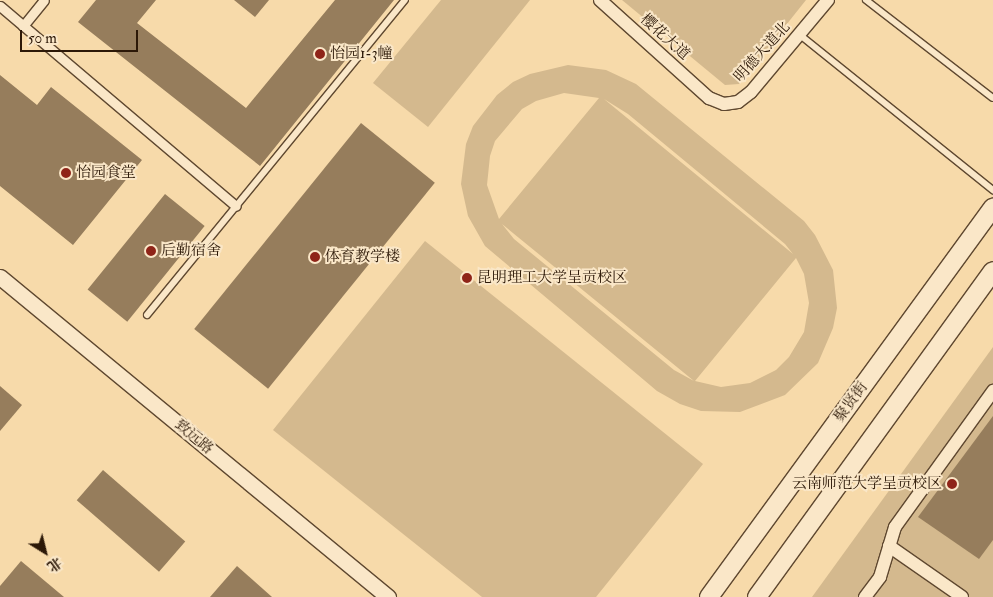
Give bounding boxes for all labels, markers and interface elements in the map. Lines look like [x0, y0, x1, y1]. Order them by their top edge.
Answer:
street label: 樱花大道 [637, 10, 693, 64]
street label: 明德大道北 [730, 18, 794, 86]
scale bar [22, 20, 140, 52]
text: 50 m [28, 29, 57, 48]
place label: 怡园1-3幢 [330, 45, 392, 63]
marker: 怡园1-3幢 [314, 48, 326, 60]
place label: 怡园食堂 [76, 164, 136, 182]
marker: 怡园食堂 [60, 167, 72, 179]
place label: 后勤宿舍 [161, 242, 221, 260]
marker: 后勤宿舍 [145, 245, 157, 257]
place label: 体育教学楼 [325, 248, 400, 266]
marker: 体育教学楼 [309, 251, 321, 263]
place label: 昆明理工大学呈贡校区 [477, 269, 627, 287]
marker: 昆明理工大学呈贡校区 [461, 272, 473, 284]
street label: 聚贤街 [830, 379, 872, 425]
street label: 致远路 [171, 416, 217, 458]
place label: 云南师范大学呈贡校区 [792, 475, 942, 493]
marker: 云南师范大学呈贡校区 [946, 478, 958, 490]
north arrow [20, 527, 70, 577]
text: 北 [43, 554, 65, 576]

